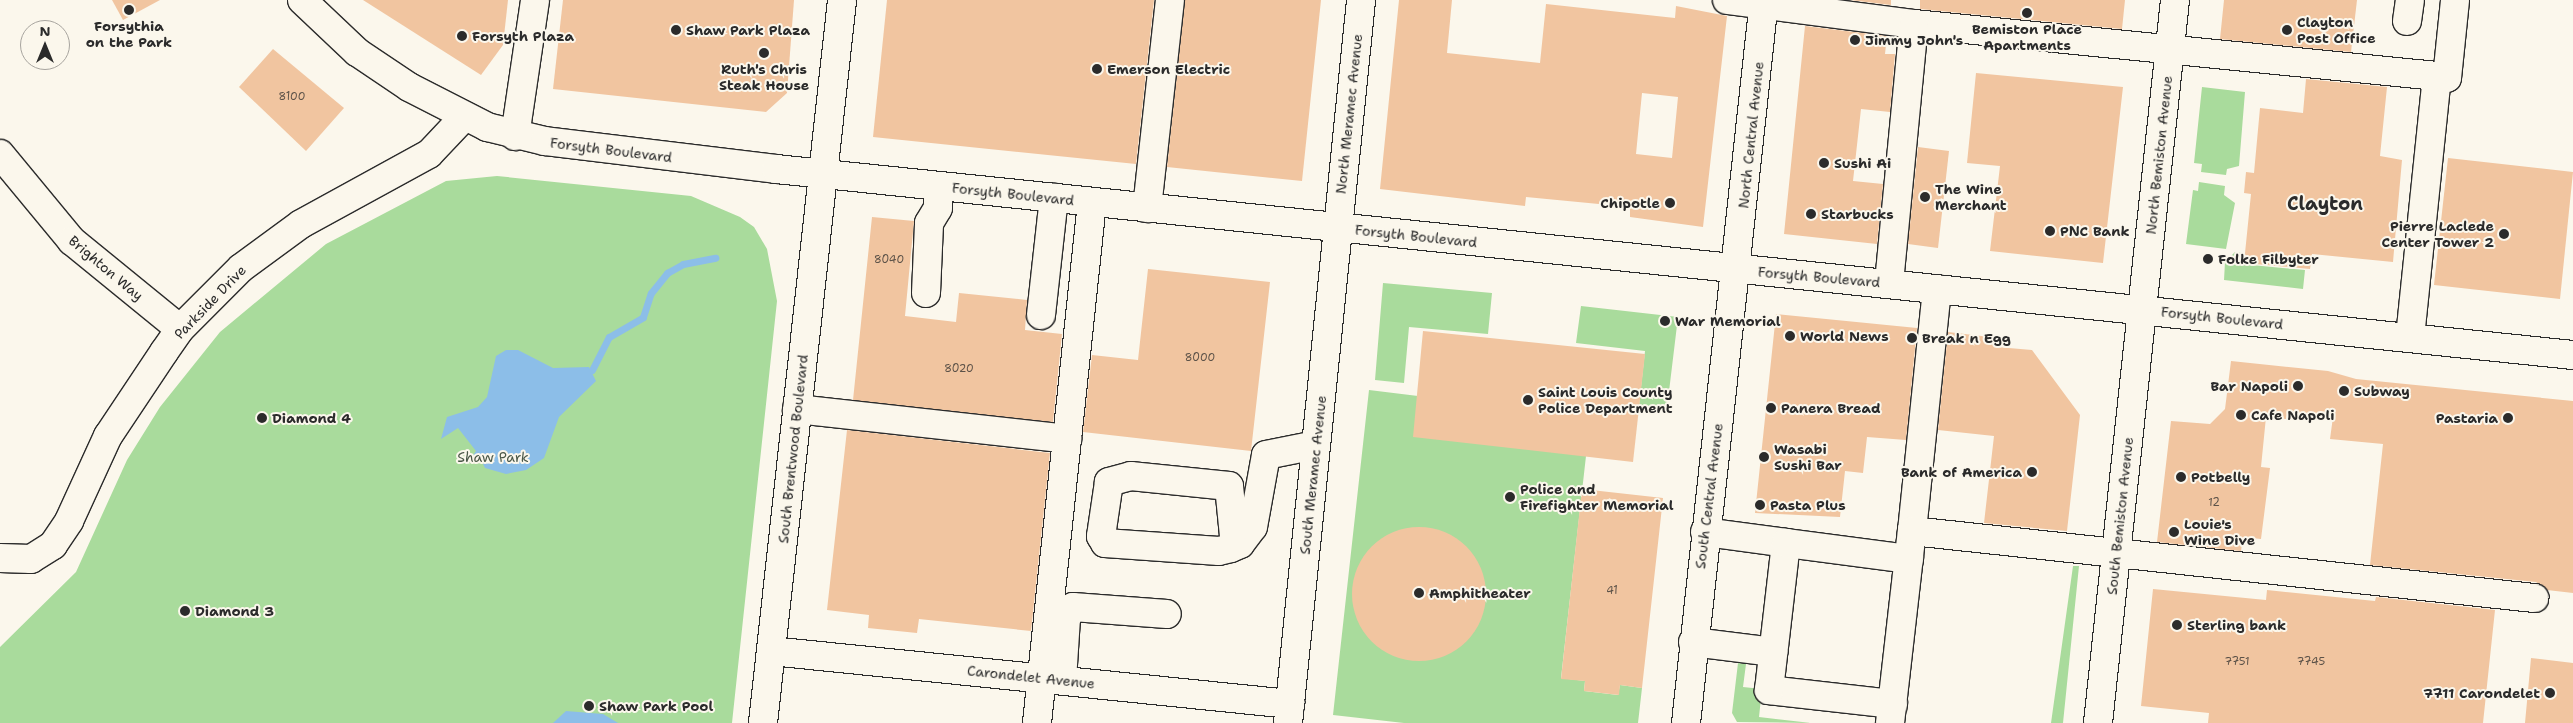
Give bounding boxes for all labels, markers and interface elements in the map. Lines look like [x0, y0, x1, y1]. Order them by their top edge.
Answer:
marker: Forsythia on the Park [123, 4, 135, 16]
marker: Bemiston Place Apartments [2021, 7, 2033, 19]
place label: Clayton Post Office [2297, 14, 2376, 46]
place label: Forsythia on the Park [86, 18, 172, 50]
north arrow [20, 20, 70, 70]
place label: Bemiston Place Apartments [1972, 21, 2082, 54]
text: N [39, 22, 51, 40]
place label: Shaw Park Plaza [686, 22, 810, 38]
marker: Shaw Park Plaza [670, 24, 682, 36]
marker: Clayton Post Office [2281, 24, 2293, 36]
place label: Forsyth Plaza [472, 28, 574, 44]
marker: Forsyth Plaza [456, 30, 468, 42]
place label: Jimmy John's [1865, 32, 1963, 48]
street label: North Meramec Avenue [1332, 33, 1366, 195]
marker: Jimmy John's [1849, 34, 1861, 46]
marker: Ruth's Chris Steak House [758, 47, 770, 59]
place label: Ruth's Chris Steak House [719, 61, 809, 94]
place label: Emerson Electric [1107, 61, 1230, 77]
street label: North Central Avenue [1735, 61, 1767, 209]
marker: Emerson Electric [1091, 63, 1103, 75]
street label: North Bemiston Avenue [2142, 75, 2176, 235]
house number: 8100 [279, 90, 305, 104]
street label: Forsyth Boulevard [549, 134, 673, 166]
place label: Sushi Ai [1834, 155, 1891, 171]
marker: Sushi Ai [1818, 157, 1830, 169]
street label: Forsyth Boulevard [951, 179, 1075, 209]
place label: The Wine Merchant [1935, 181, 2007, 213]
marker: The Wine Merchant [1919, 191, 1931, 203]
district label: Clayton [2287, 193, 2363, 215]
place label: Chipotle [1600, 195, 1660, 211]
marker: Chipotle [1664, 197, 1676, 209]
place label: Starbucks [1821, 206, 1894, 222]
marker: Starbucks [1805, 208, 1817, 220]
place label: Pierre Laclede Center Tower 2 [2382, 218, 2494, 250]
street label: Forsyth Boulevard [1354, 221, 1478, 251]
place label: PNC Bank [2060, 223, 2130, 239]
marker: PNC Bank [2044, 225, 2056, 237]
marker: Pierre Laclede Center Tower 2 [2498, 228, 2510, 240]
street label: Brighton Way [65, 232, 147, 304]
place label: Folke Filbyter [2218, 251, 2319, 267]
house number: 8040 [874, 253, 904, 267]
marker: Folke Filbyter [2202, 253, 2214, 265]
street label: Parkside Drive [171, 262, 249, 342]
street label: Forsyth Boulevard [1757, 263, 1881, 291]
street label: Forsyth Boulevard [2160, 303, 2284, 333]
place label: War Memorial [1675, 313, 1781, 329]
marker: War Memorial [1659, 315, 1671, 327]
place label: World News [1800, 328, 1889, 344]
marker: World News [1784, 330, 1796, 342]
place label: Break n Egg [1922, 330, 2011, 346]
marker: Break n Egg [1906, 332, 1918, 344]
house number: 8000 [1185, 351, 1215, 365]
street label: South Brentwood Boulevard [775, 354, 811, 544]
house number: 8020 [944, 362, 974, 376]
place label: Bar Napoli [2211, 378, 2288, 394]
marker: Bar Napoli [2292, 380, 2304, 392]
place label: Subway [2354, 383, 2410, 399]
place label: Saint Louis County Police Department [1538, 384, 1673, 417]
marker: Subway [2338, 385, 2350, 397]
marker: Saint Louis County Police Department [1522, 394, 1534, 406]
street label: South Meramec Avenue [1296, 395, 1330, 555]
place label: Panera Bread [1781, 400, 1881, 416]
marker: Panera Bread [1765, 402, 1777, 414]
place label: Cafe Napoli [2251, 407, 2335, 423]
marker: Cafe Napoli [2235, 409, 2247, 421]
place label: Diamond 4 [272, 410, 351, 426]
place label: Pastaria [2436, 410, 2498, 426]
marker: Diamond 4 [256, 412, 268, 424]
marker: Pastaria [2502, 412, 2514, 424]
street label: South Central Avenue [1692, 422, 1726, 570]
street label: South Bemiston Avenue [2103, 436, 2137, 596]
place label: Wasabi Sushi Bar [1774, 441, 1842, 474]
park label: Shaw Park [457, 449, 529, 465]
marker: Wasabi Sushi Bar [1758, 451, 1770, 463]
place label: Bank of America [1901, 464, 2022, 480]
marker: Bank of America [2026, 466, 2038, 478]
place label: Potbelly [2191, 469, 2250, 485]
marker: Potbelly [2175, 471, 2187, 483]
place label: Police and Firefighter Memorial [1520, 481, 1674, 514]
marker: Police and Firefighter Memorial [1504, 491, 1516, 503]
house number: 12 [2208, 496, 2220, 510]
place label: Pasta Plus [1770, 497, 1846, 513]
marker: Pasta Plus [1754, 499, 1766, 511]
place label: Louie's Wine Dive [2184, 516, 2255, 548]
marker: Louie's Wine Dive [2168, 526, 2180, 538]
house number: 41 [1606, 584, 1618, 598]
place label: Amphitheater [1429, 585, 1531, 601]
marker: Amphitheater [1413, 587, 1425, 599]
place label: Diamond 3 [195, 603, 274, 619]
marker: Diamond 3 [179, 605, 191, 617]
place label: Sterling bank [2187, 617, 2286, 633]
marker: Sterling bank [2171, 619, 2183, 631]
house number: 7751 [2224, 655, 2250, 669]
house number: 7745 [2297, 655, 2325, 669]
street label: Carondelet Avenue [966, 662, 1096, 692]
place label: 7711 Carondelet [2423, 685, 2540, 701]
marker: 7711 Carondelet [2544, 687, 2556, 699]
place label: Shaw Park Pool [599, 698, 713, 714]
marker: Shaw Park Pool [583, 700, 595, 712]

